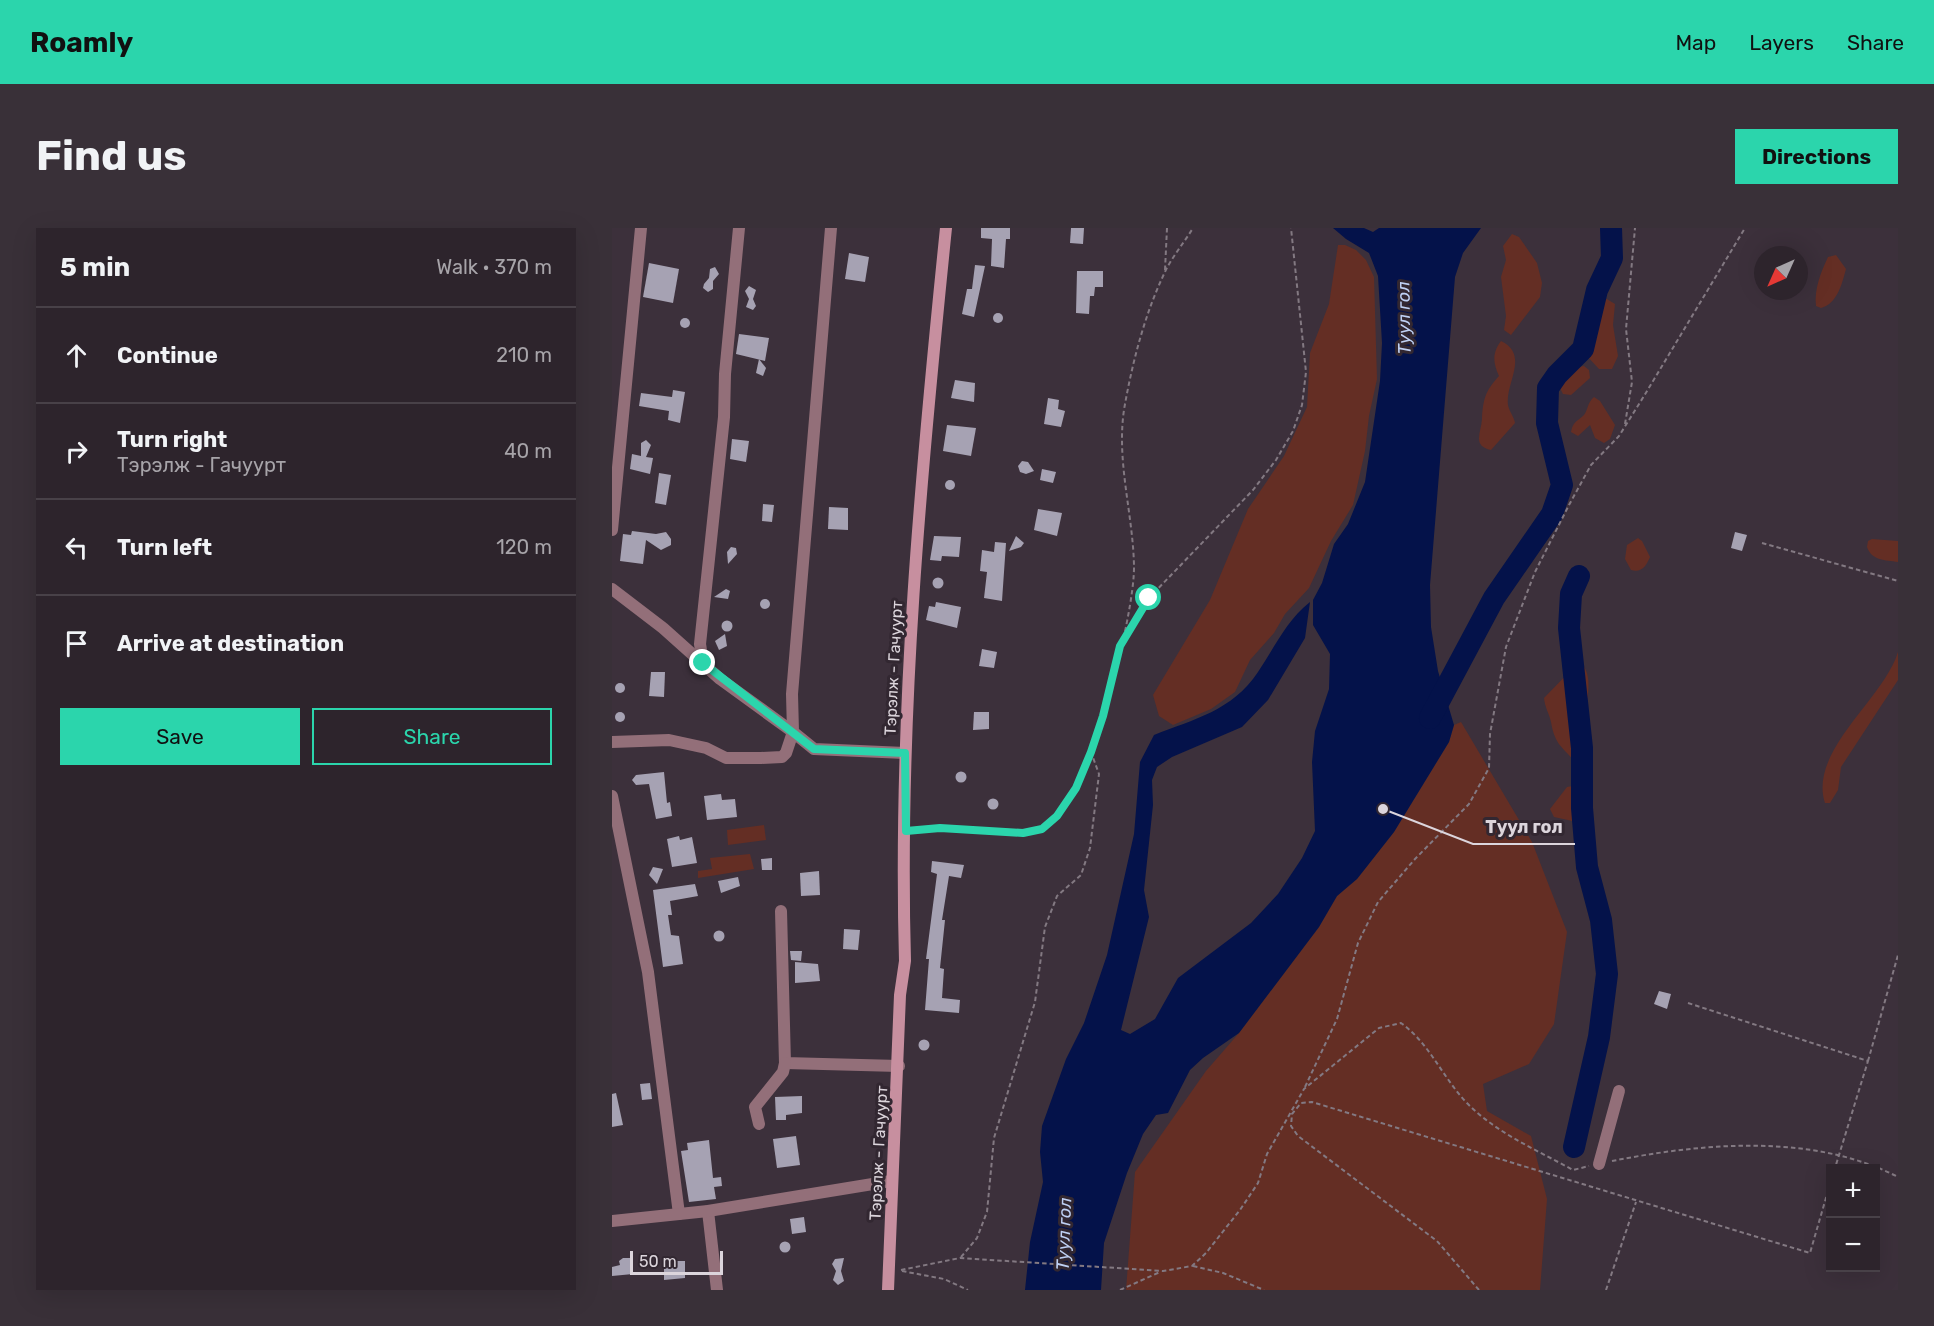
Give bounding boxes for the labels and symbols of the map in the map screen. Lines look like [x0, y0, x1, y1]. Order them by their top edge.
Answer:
north arrow [1754, 246, 1808, 300]
water label: Туул гол [1392, 281, 1416, 355]
route start [1135, 584, 1161, 610]
street label: Тэрэлж - Гачуурт [880, 600, 907, 736]
route end [689, 649, 715, 675]
callout: Туул гол [1473, 808, 1575, 844]
text: Туул гол [1485, 816, 1563, 838]
street label: Тэрэлж - Гачуурт [865, 1085, 892, 1221]
water label: Туул гол [1052, 1197, 1076, 1271]
scale bar [630, 1248, 723, 1276]

